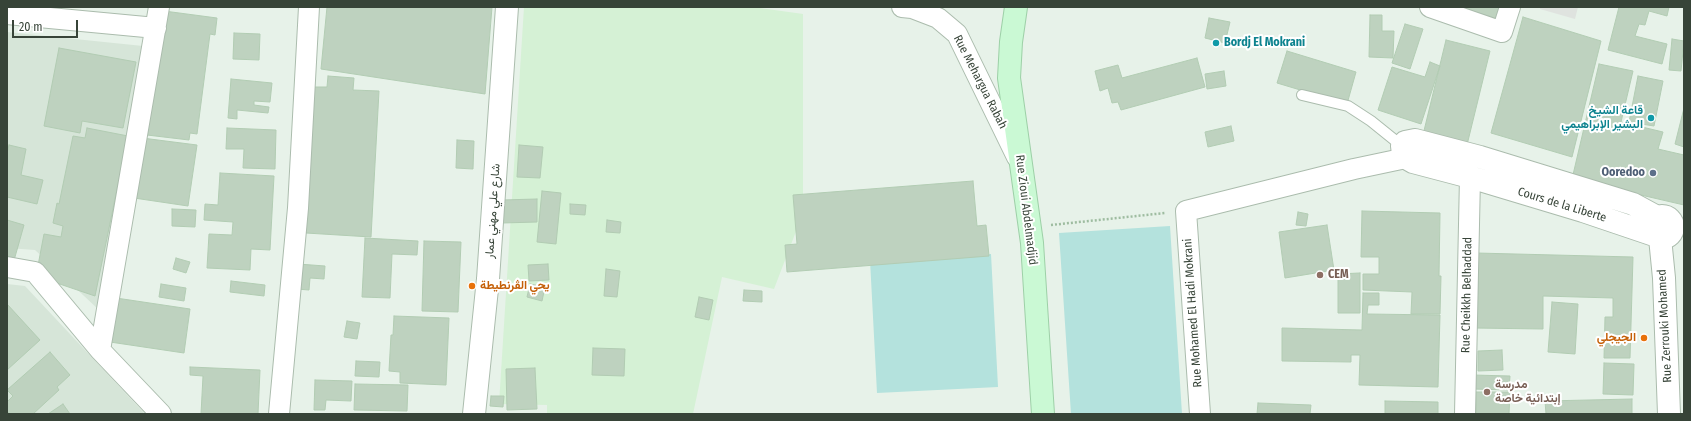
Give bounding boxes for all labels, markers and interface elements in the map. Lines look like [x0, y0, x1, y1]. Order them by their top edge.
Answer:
scale bar [14, 12, 80, 38]
text: 20 m [19, 20, 43, 34]
street label: Rue Mehargua Rabah [950, 33, 1010, 131]
place label: Bordj El Mokrani [1224, 36, 1305, 50]
marker: Bordj El Mokrani [1211, 38, 1221, 48]
place label: قاعة الشيخ البشير الإبراهيمي [1561, 104, 1643, 132]
marker: قاعة الشيخ البشير الإبراهيمي [1646, 113, 1656, 123]
street label: Rue Zioui Abdelmadjid [1012, 154, 1040, 266]
street label: شارع علي مهني عمار [483, 163, 503, 259]
place label: Ooredoo [1602, 166, 1645, 180]
marker: Ooredoo [1648, 168, 1658, 178]
street label: Cours de la Liberte [1516, 185, 1608, 225]
street label: Rue Cheikkh Belhaddad [1459, 237, 1475, 353]
street label: Rue Mohamed El Hadi Mokrani [1181, 238, 1205, 388]
place label: CEM [1328, 268, 1349, 282]
street label: Rue Zerrouki Mohamed [1655, 269, 1675, 383]
marker: CEM [1315, 270, 1325, 280]
place label: يحي الڤرنطيطة [480, 279, 550, 293]
marker: يحي الڤرنطيطة [467, 281, 477, 291]
place label: الجيجلي [1597, 331, 1636, 345]
marker: الجيجلي [1639, 333, 1649, 343]
place label: مدرسة إبتدائية خاصة [1495, 378, 1561, 406]
marker: مدرسة إبتدائية خاصة [1482, 387, 1492, 397]

